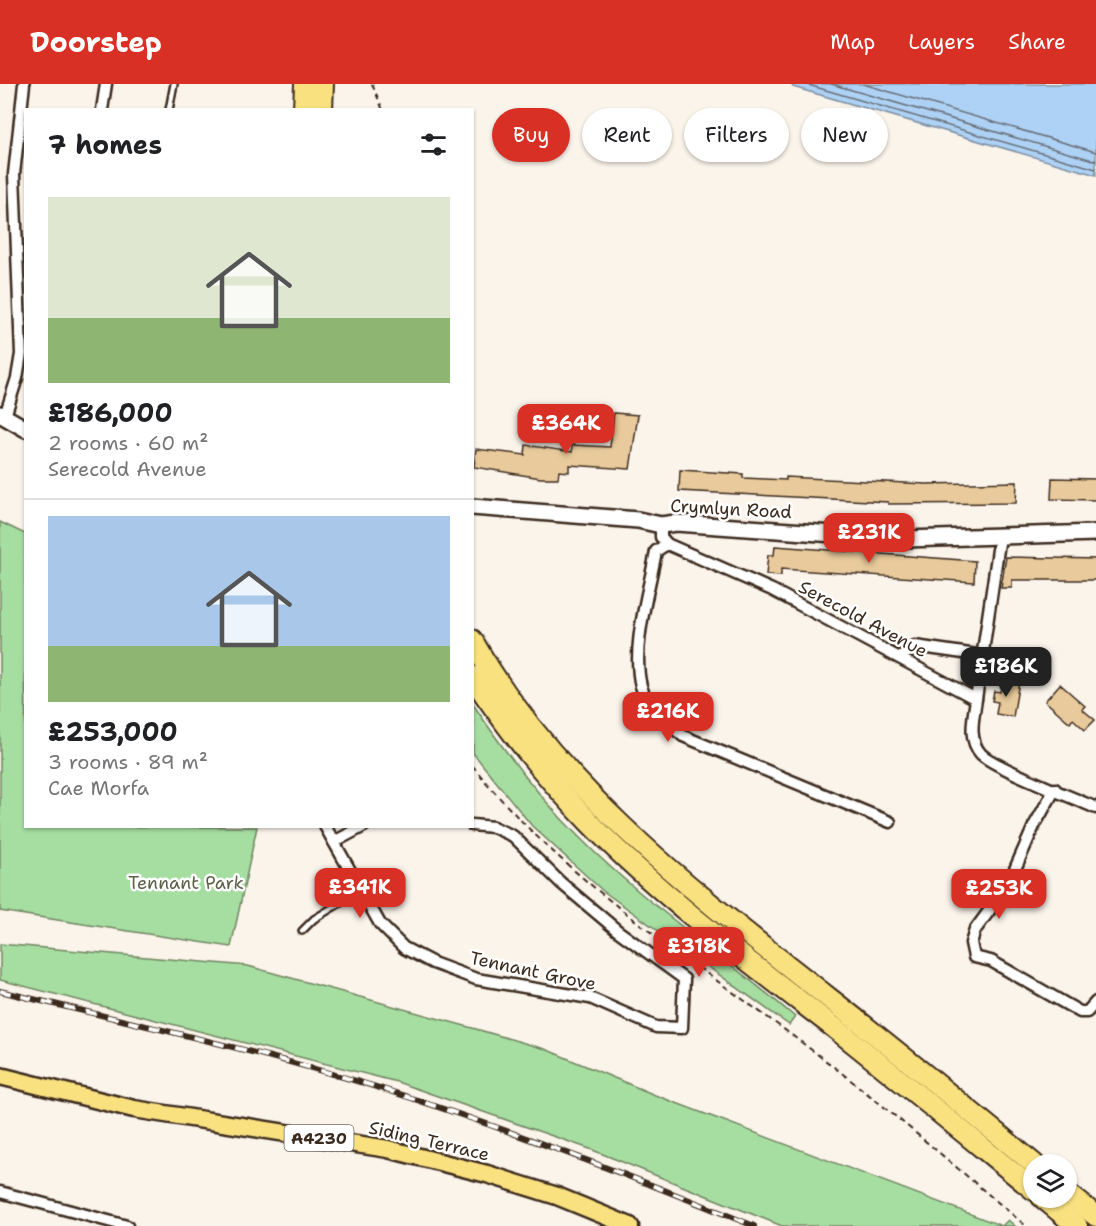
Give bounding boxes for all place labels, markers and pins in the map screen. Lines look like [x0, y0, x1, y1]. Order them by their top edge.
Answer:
pin: £364K [524, 404, 608, 455]
pin: £231K [827, 513, 911, 564]
pin: £186K [964, 647, 1048, 698]
pin: £216K [626, 692, 710, 743]
pin: £341K [318, 868, 402, 919]
pin: £253K [957, 869, 1041, 920]
pin: £318K [657, 927, 741, 978]

